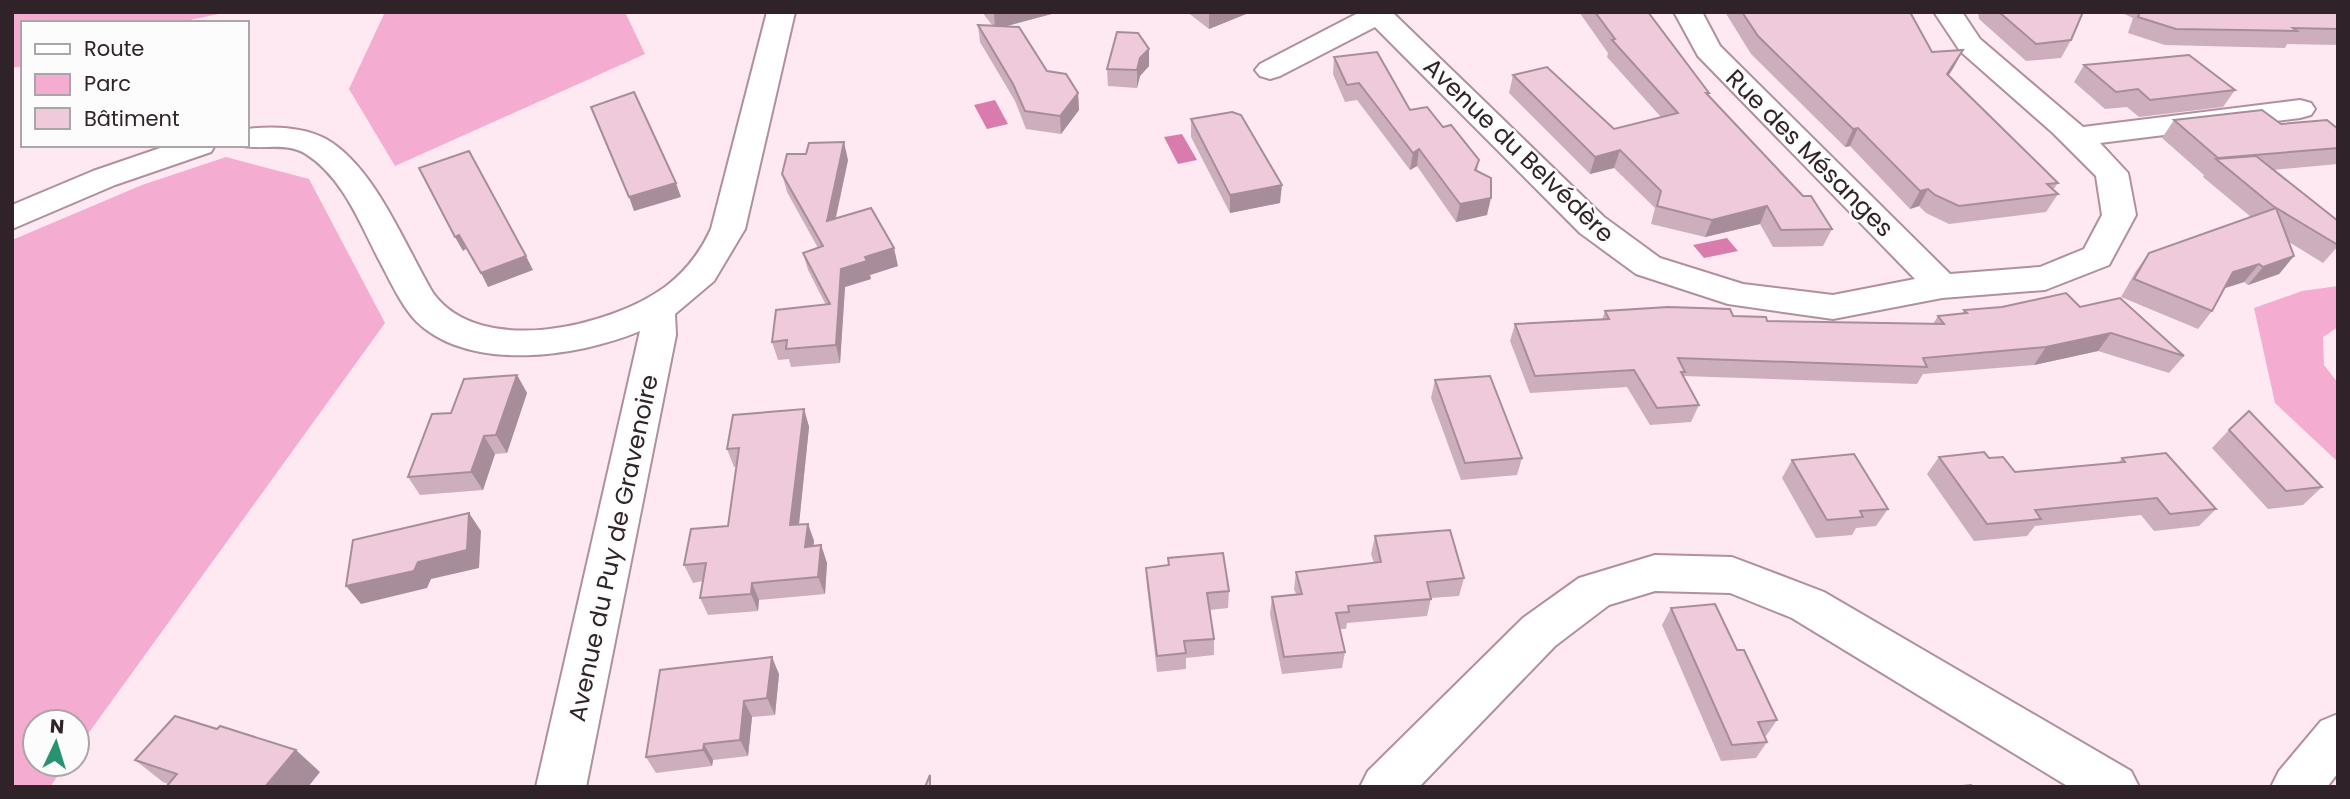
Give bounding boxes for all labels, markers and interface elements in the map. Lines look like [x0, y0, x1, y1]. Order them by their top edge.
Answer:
legend [21, 21, 248, 147]
text: Route [84, 34, 144, 63]
street label: Avenue du Belvédère [1416, 50, 1622, 250]
street label: Rue des Mésanges [1719, 62, 1901, 244]
text: Parc [84, 69, 131, 98]
text: Bâtiment [84, 104, 180, 133]
street label: Avenue du Puy de Gravenoire [560, 372, 666, 724]
north arrow [21, 708, 91, 778]
text: N [49, 713, 65, 741]

